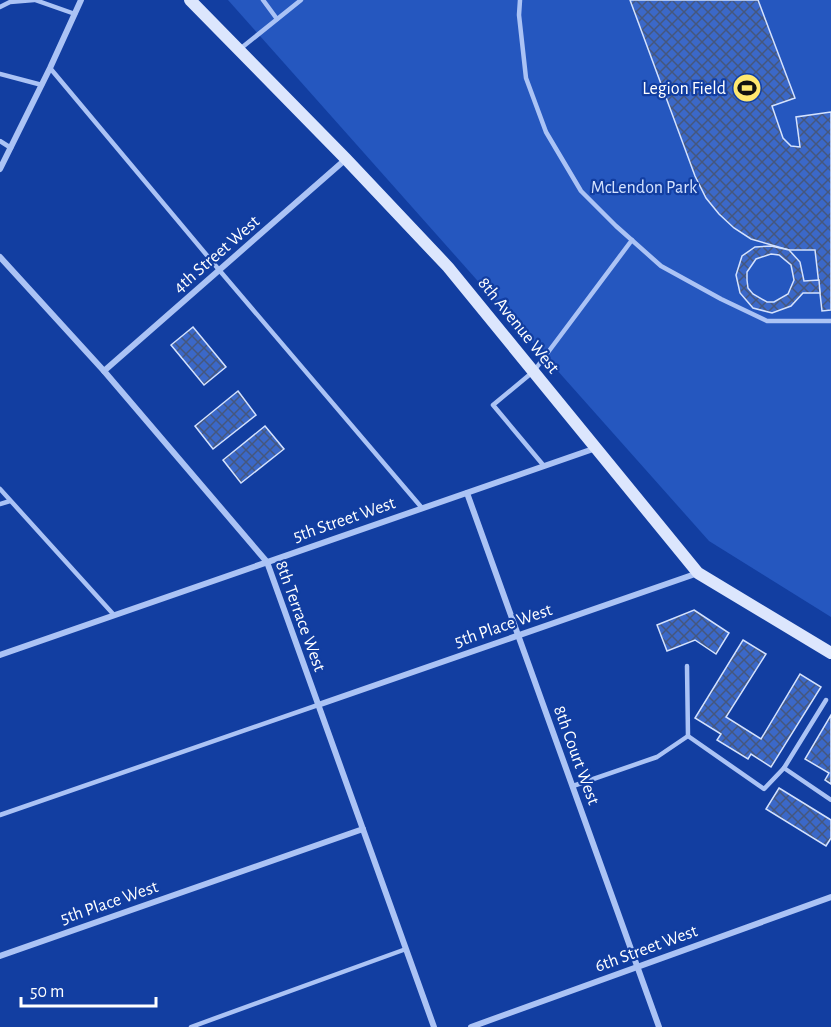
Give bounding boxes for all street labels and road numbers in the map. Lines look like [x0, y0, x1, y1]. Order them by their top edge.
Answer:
street label: 4th Street West [170, 212, 264, 297]
street label: 8th Avenue West [474, 274, 563, 377]
street label: 5th Street West [291, 494, 398, 546]
street label: 8th Terrace West [272, 559, 329, 674]
street label: 5th Place West [452, 601, 555, 651]
street label: 8th Court West [550, 703, 602, 808]
street label: 5th Place West [58, 878, 161, 928]
street label: 6th Street West [593, 922, 700, 976]

